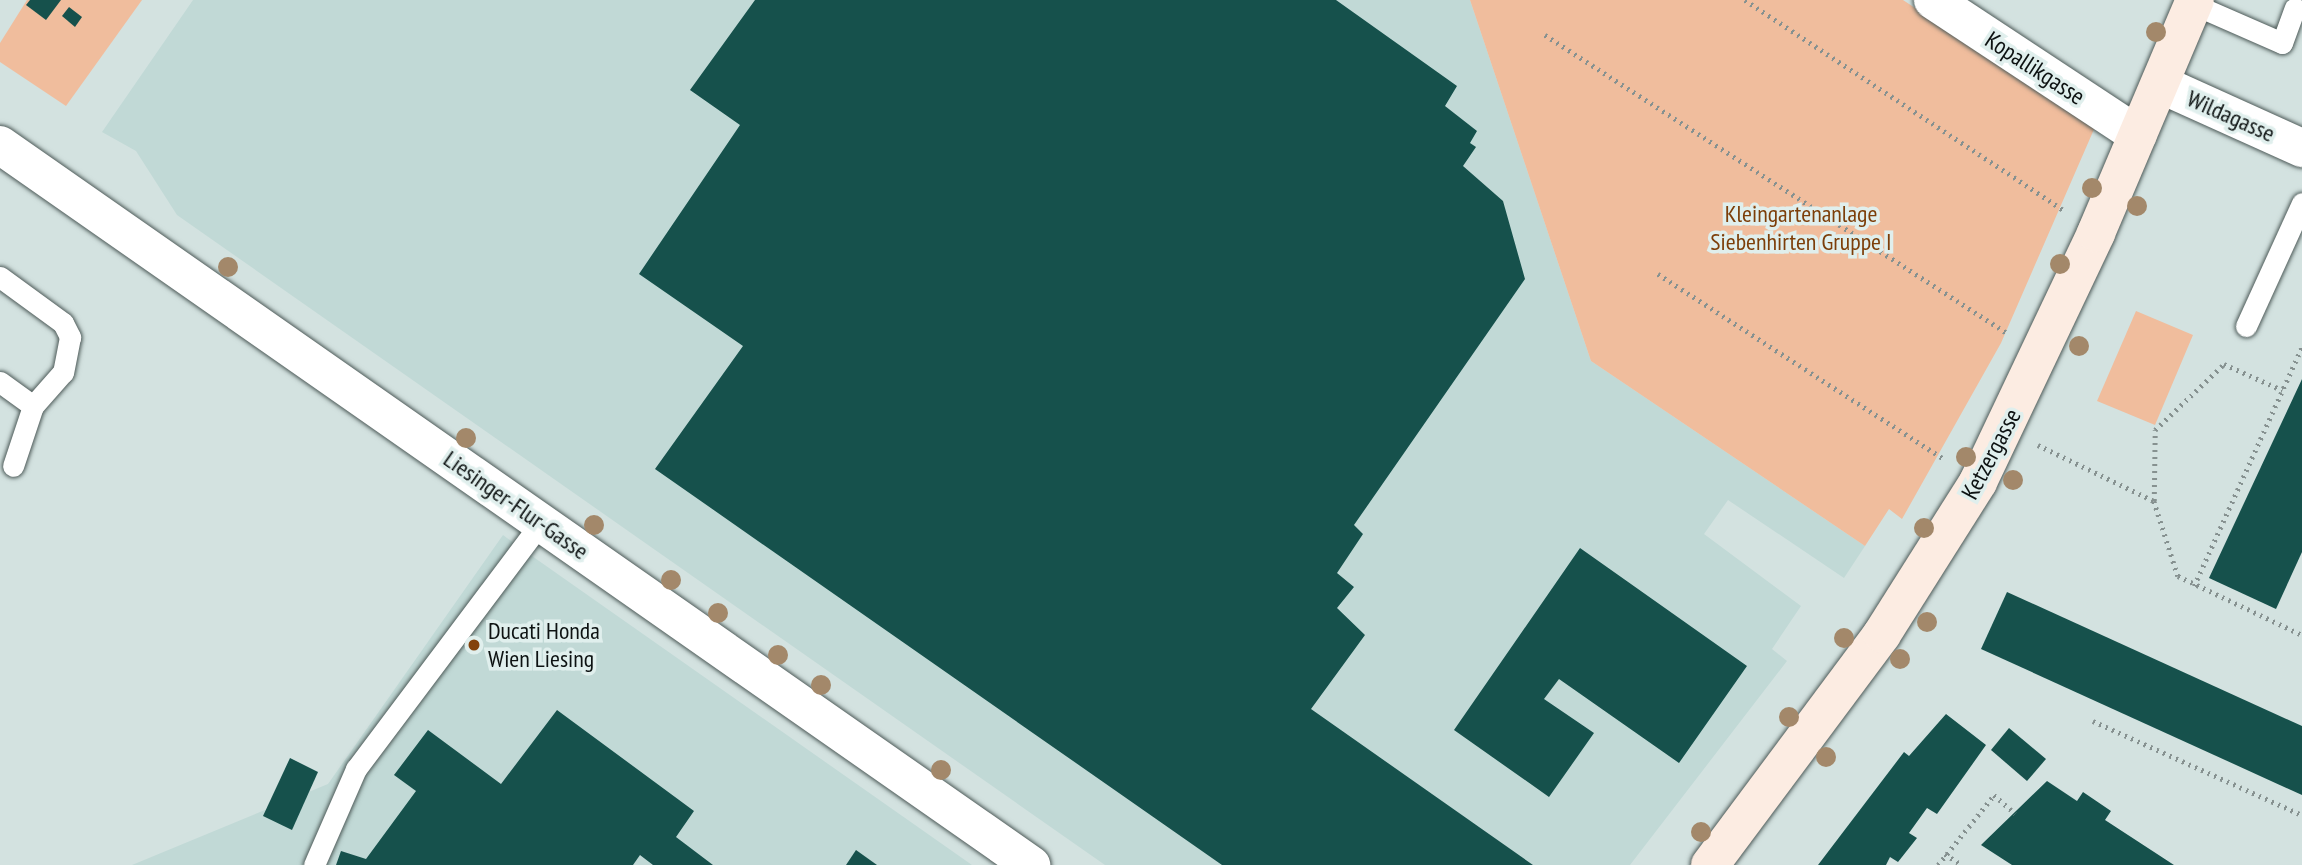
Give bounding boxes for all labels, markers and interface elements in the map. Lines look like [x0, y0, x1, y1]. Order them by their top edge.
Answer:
street label: Kopallikgasse [1980, 25, 2090, 111]
street label: Wildagasse [2183, 84, 2279, 148]
park label: Kleingartenanlage Siebenhirten Gruppe I [1710, 200, 1892, 256]
street label: Ketzergasse [1955, 404, 2027, 504]
street label: Liesinger-Flur-Gasse [438, 445, 594, 565]
place label: Ducati Honda Wien Liesing [488, 617, 600, 673]
marker: Ducati Honda Wien Liesing [466, 637, 482, 653]

